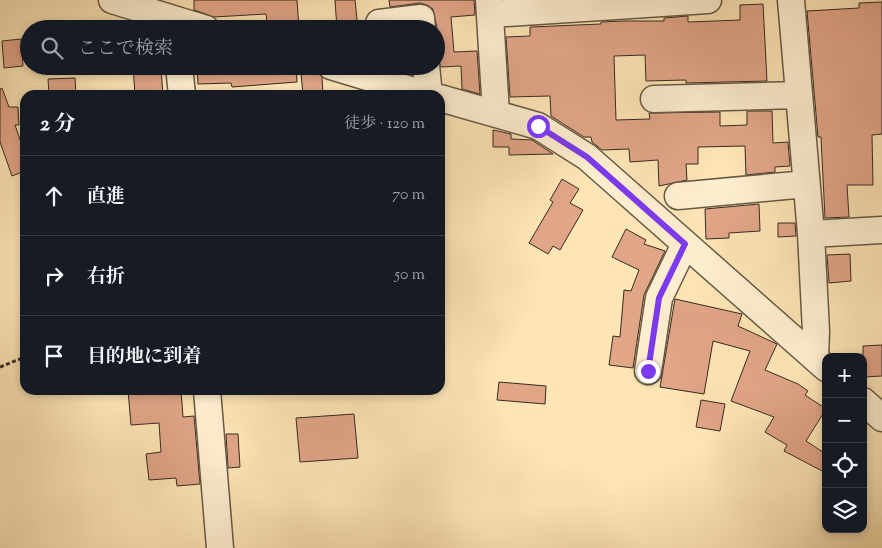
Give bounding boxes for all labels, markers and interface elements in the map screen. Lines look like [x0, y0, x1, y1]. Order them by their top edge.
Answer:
search box [20, 20, 445, 75]
icon: search [38, 34, 66, 62]
text: ここで検索 [78, 36, 173, 63]
text: 2 分 [40, 110, 75, 140]
text: 徒歩 · 120 m [344, 113, 425, 136]
route start [527, 115, 550, 138]
icon: ahead [40, 182, 68, 210]
text: 直進 [87, 184, 125, 211]
text: 70 m [392, 184, 425, 207]
icon: right [40, 262, 68, 290]
text: 右折 [87, 264, 125, 291]
text: 50 m [394, 264, 425, 287]
icon: arrive [40, 342, 68, 370]
text: 目的地に到着 [87, 344, 201, 371]
map controls [822, 353, 867, 533]
button: + [822, 353, 867, 398]
route end [637, 360, 660, 383]
button: − [822, 398, 867, 443]
button: locate [822, 443, 867, 488]
button: layers [822, 488, 867, 533]

